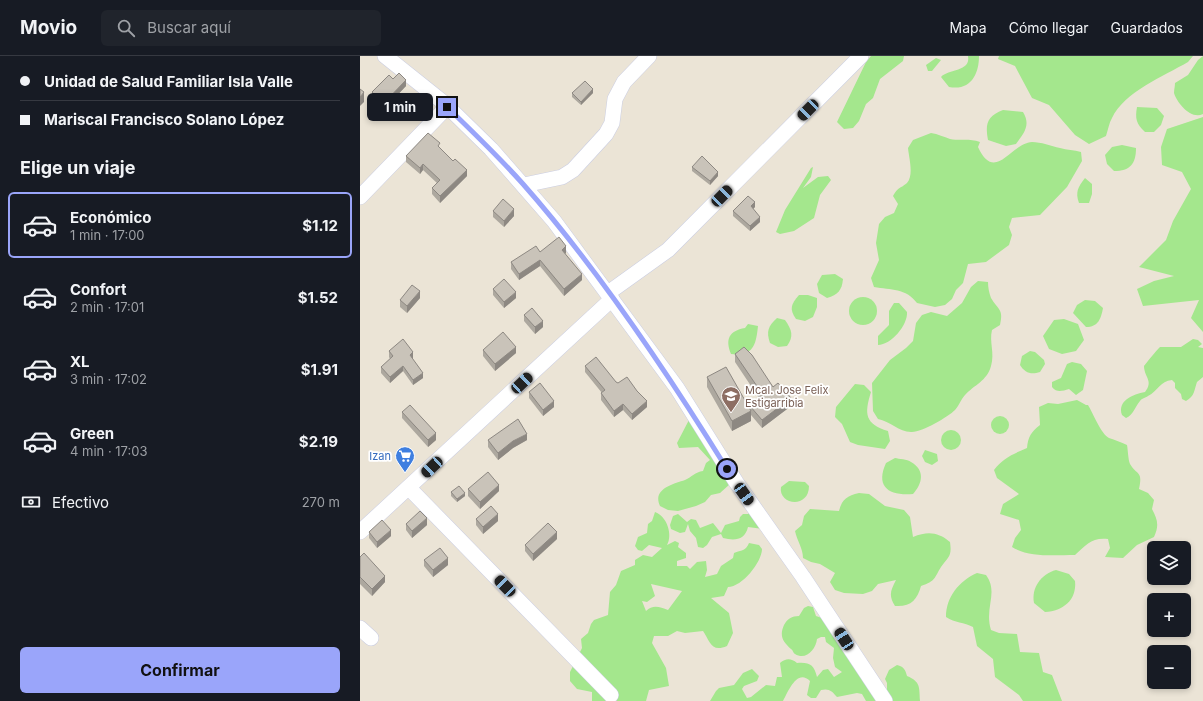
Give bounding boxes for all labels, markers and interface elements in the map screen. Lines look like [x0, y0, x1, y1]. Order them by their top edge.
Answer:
search box [101, 10, 381, 46]
text: Movio [20, 16, 77, 39]
icon: search [115, 17, 137, 39]
text: Buscar aquí [147, 18, 231, 37]
text: Mapa [950, 19, 987, 36]
text: Cómo llegar [1009, 19, 1089, 36]
text: Guardados [1111, 19, 1183, 36]
text: Unidad de Salud Familiar Isla Valle [44, 72, 293, 91]
callout: 1 min [367, 93, 433, 121]
car [795, 97, 821, 123]
route end [438, 98, 456, 116]
text: 1 min [384, 99, 416, 115]
text: Mariscal Francisco Solano López [44, 110, 284, 129]
text: Elige un viaje [20, 157, 135, 178]
car [709, 183, 735, 209]
icon: car [22, 207, 58, 243]
text: Económico [70, 208, 151, 227]
text: $1.12 [302, 216, 338, 235]
text: 1 min · 17:00 [70, 227, 145, 243]
icon: car [22, 279, 58, 315]
text: Confort [70, 280, 126, 299]
text: $1.52 [298, 288, 338, 307]
text: 2 min · 17:01 [70, 299, 144, 315]
icon: car [22, 351, 58, 387]
text: XL [70, 352, 90, 371]
text: $1.91 [301, 360, 338, 379]
car [509, 370, 535, 396]
text: 3 min · 17:02 [70, 371, 147, 387]
place label: Mcal. Jose Felix Estigarribia [745, 383, 828, 410]
school or university icon: Mcal. Jose Felix Estigarribia [720, 385, 742, 413]
icon: car [22, 423, 58, 459]
text: Green [70, 424, 114, 443]
text: $2.19 [299, 432, 338, 451]
text: 4 min · 17:03 [70, 443, 148, 459]
supermarket icon: Izan [394, 445, 416, 473]
place label: Izan [369, 449, 391, 463]
car [419, 454, 445, 480]
route start [718, 460, 736, 478]
car [732, 481, 756, 507]
icon: cash [20, 491, 42, 513]
text: Efectivo [52, 493, 109, 512]
text: 270 m [302, 494, 340, 510]
map controls [1147, 541, 1191, 689]
button: layers [1147, 541, 1191, 585]
car [492, 573, 518, 599]
button: + [1147, 593, 1191, 637]
car [832, 626, 856, 652]
button: − [1147, 645, 1191, 689]
button: Confirmar [20, 647, 340, 693]

